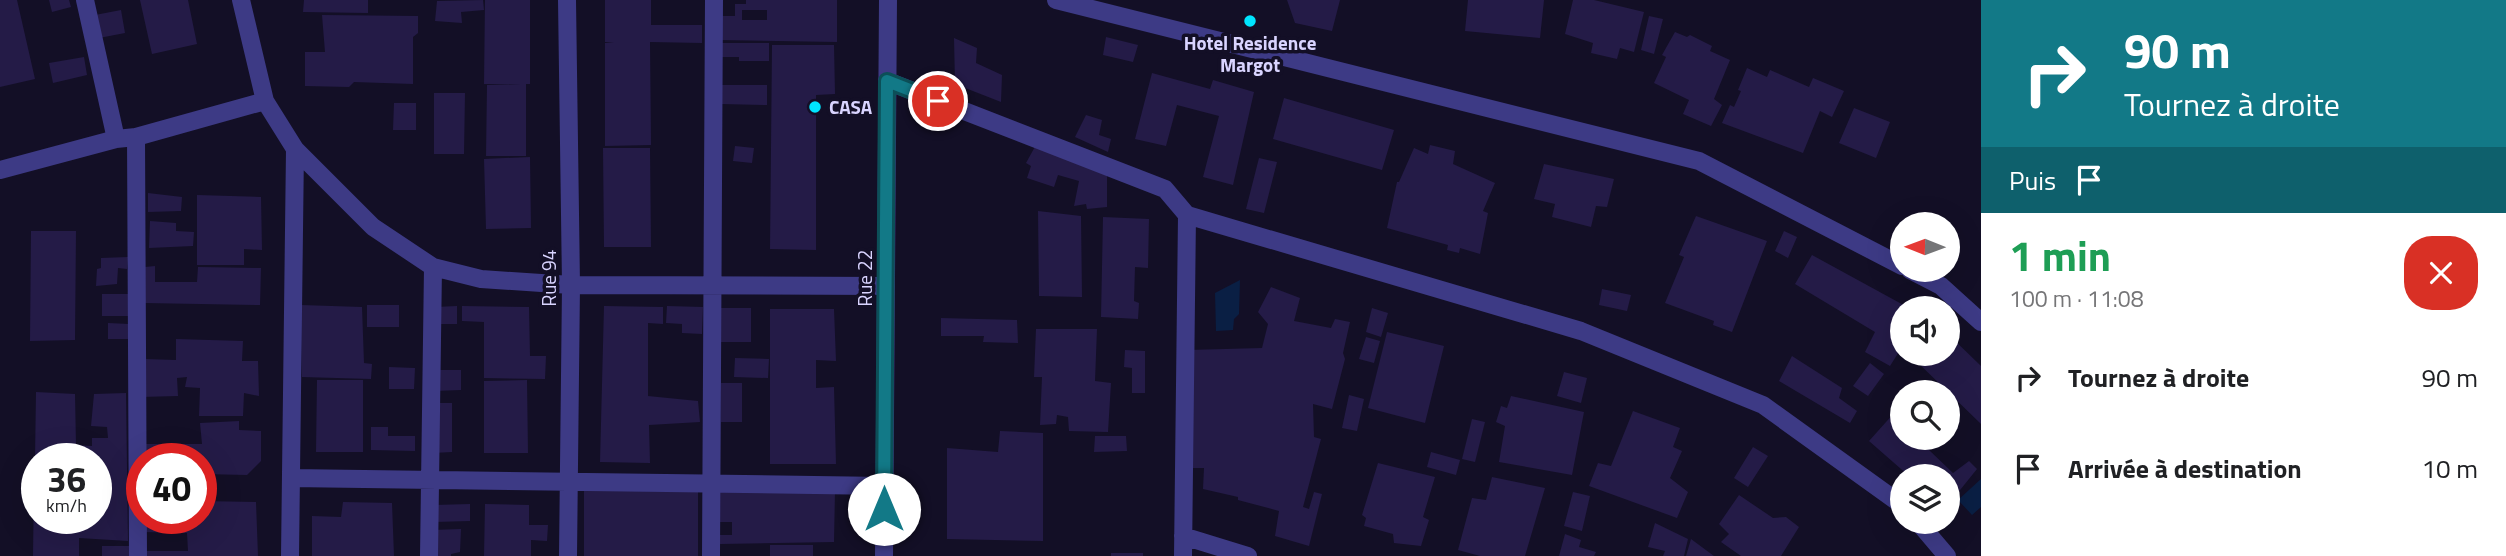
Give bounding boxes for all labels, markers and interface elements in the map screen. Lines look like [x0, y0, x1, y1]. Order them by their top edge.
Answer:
text: 90 m [2124, 12, 2231, 87]
marker: Hotel Residence Margot [1242, 13, 1258, 29]
place label: Hotel Residence Margot [1184, 28, 1317, 79]
icon: right [2009, 28, 2100, 119]
pin [908, 71, 968, 131]
text: Tournez à droite [2124, 80, 2340, 128]
icon: arrive [919, 82, 957, 120]
place label: CASA [829, 92, 873, 121]
marker: CASA [807, 99, 823, 115]
text: Puis [2009, 161, 2056, 200]
icon: arrive [2070, 161, 2108, 199]
north arrow [1890, 212, 1960, 282]
map controls [1890, 212, 1960, 534]
text: 1 min [2009, 223, 2111, 287]
button: close [2404, 236, 2478, 310]
street label: Rue 94 [534, 250, 563, 306]
street label: Rue 22 [850, 250, 879, 306]
text: 100 m · 11:08 [2009, 281, 2144, 316]
button: sound [1890, 296, 1960, 366]
text: Tournez à droite [2068, 358, 2249, 397]
text: 90 m [2421, 358, 2478, 397]
icon: right [2009, 359, 2047, 397]
button: search [1890, 380, 1960, 450]
speed limit sign: 40 [126, 443, 217, 534]
text: Arrivée à destination [2068, 449, 2302, 488]
text: 10 m [2421, 449, 2478, 488]
icon: arrive [2009, 450, 2047, 488]
text: 36 [47, 452, 86, 506]
button: layers [1890, 464, 1960, 534]
position arrow [847, 472, 921, 546]
text: km/h [46, 492, 87, 519]

